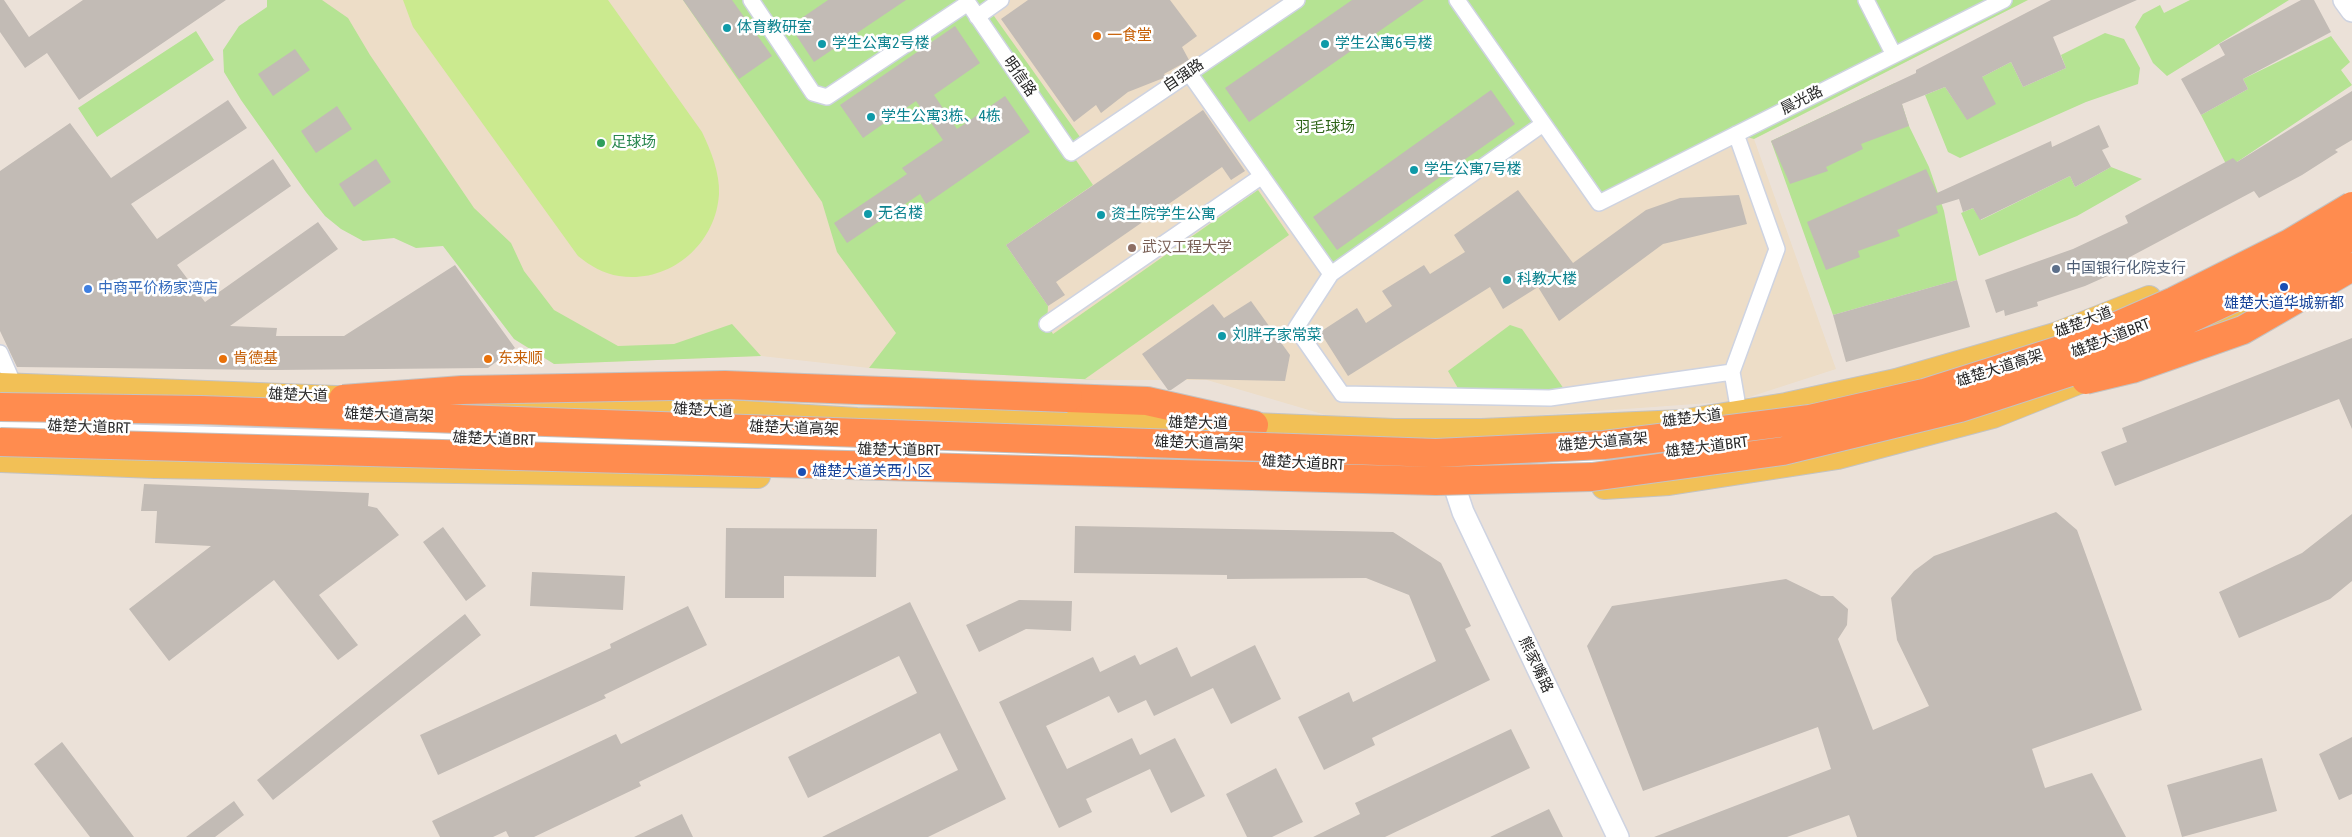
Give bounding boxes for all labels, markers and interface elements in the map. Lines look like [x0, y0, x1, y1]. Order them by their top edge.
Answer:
place label: 体育教研室 [737, 19, 812, 37]
marker: 体育教研室 [721, 22, 733, 34]
place label: 一食堂 [1107, 27, 1152, 45]
marker: 一食堂 [1091, 30, 1103, 42]
place label: 学生公寓2号楼 [832, 35, 929, 53]
place label: 学生公寓6号楼 [1335, 35, 1432, 53]
marker: 学生公寓2号楼 [816, 38, 828, 50]
marker: 学生公寓6号楼 [1319, 38, 1331, 50]
street label: 明信路 [999, 53, 1039, 101]
street label: 自强路 [1160, 56, 1208, 96]
street label: 晨光路 [1778, 83, 1826, 119]
place label: 学生公寓3栋、4栋 [881, 108, 1001, 126]
marker: 学生公寓3栋、4栋 [865, 111, 877, 123]
park label: 羽毛球场 [1295, 119, 1355, 137]
place label: 足球场 [611, 134, 656, 152]
marker: 足球场 [595, 137, 607, 149]
place label: 学生公寓7号楼 [1424, 161, 1521, 179]
marker: 学生公寓7号楼 [1408, 164, 1420, 176]
place label: 无名楼 [878, 205, 923, 223]
place label: 资土院学生公寓 [1111, 206, 1216, 224]
marker: 无名楼 [862, 208, 874, 220]
marker: 资土院学生公寓 [1095, 209, 1107, 221]
place label: 武汉工程大学 [1142, 239, 1232, 257]
marker: 武汉工程大学 [1126, 242, 1138, 254]
place label: 中国银行化院支行 [2066, 260, 2186, 278]
marker: 中国银行化院支行 [2050, 263, 2062, 275]
place label: 科教大楼 [1517, 271, 1577, 289]
marker: 科教大楼 [1501, 274, 1513, 286]
place label: 中商平价杨家湾店 [98, 280, 218, 298]
marker: 雄楚大道华城新都 [2278, 281, 2290, 293]
marker: 中商平价杨家湾店 [82, 283, 94, 295]
place label: 雄楚大道华城新都 [2224, 295, 2344, 313]
street label: 雄楚大道 [2053, 304, 2115, 342]
street label: 雄楚大道BRT [2069, 316, 2153, 362]
place label: 刘胖子家常菜 [1232, 327, 1322, 345]
marker: 刘胖子家常菜 [1216, 330, 1228, 342]
street label: 雄楚大道高架 [1954, 347, 2046, 391]
place label: 肯德基 [233, 350, 278, 368]
place label: 东来顺 [498, 350, 543, 368]
marker: 肯德基 [217, 353, 229, 365]
marker: 东来顺 [482, 353, 494, 365]
street label: 雄楚大道 [268, 386, 328, 406]
street label: 雄楚大道 [673, 400, 733, 422]
street label: 雄楚大道高架 [344, 405, 434, 427]
street label: 雄楚大道 [1661, 406, 1723, 432]
street label: 雄楚大道 [1168, 414, 1228, 434]
street label: 雄楚大道BRT [47, 418, 131, 438]
street label: 雄楚大道高架 [749, 418, 839, 440]
street label: 雄楚大道BRT [452, 430, 536, 450]
street label: 雄楚大道高架 [1557, 430, 1649, 456]
street label: 雄楚大道高架 [1154, 433, 1244, 455]
street label: 雄楚大道BRT [1665, 434, 1749, 462]
street label: 雄楚大道BRT [857, 441, 941, 461]
street label: 雄楚大道BRT [1261, 453, 1345, 475]
place label: 雄楚大道关西小区 [812, 463, 932, 481]
marker: 雄楚大道关西小区 [796, 466, 808, 478]
street label: 熊家嘴路 [1514, 634, 1556, 696]

